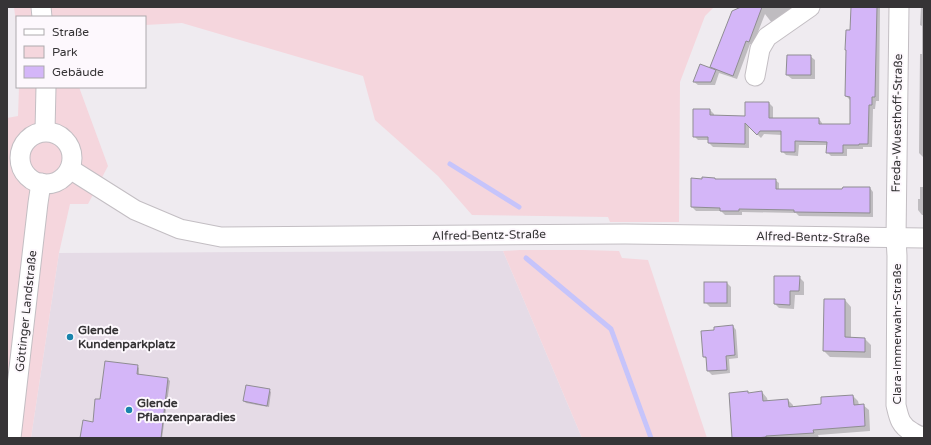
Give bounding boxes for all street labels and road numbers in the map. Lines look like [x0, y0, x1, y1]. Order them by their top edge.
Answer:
street label: Freda-Wuesthoff-Straße [889, 53, 905, 192]
street label: Alfred-Bentz-Straße [432, 227, 546, 243]
street label: Alfred-Bentz-Straße [756, 229, 870, 245]
street label: Göttinger Landstraße [13, 249, 39, 372]
street label: Clara-Immerwahr-Straße [890, 263, 904, 404]

